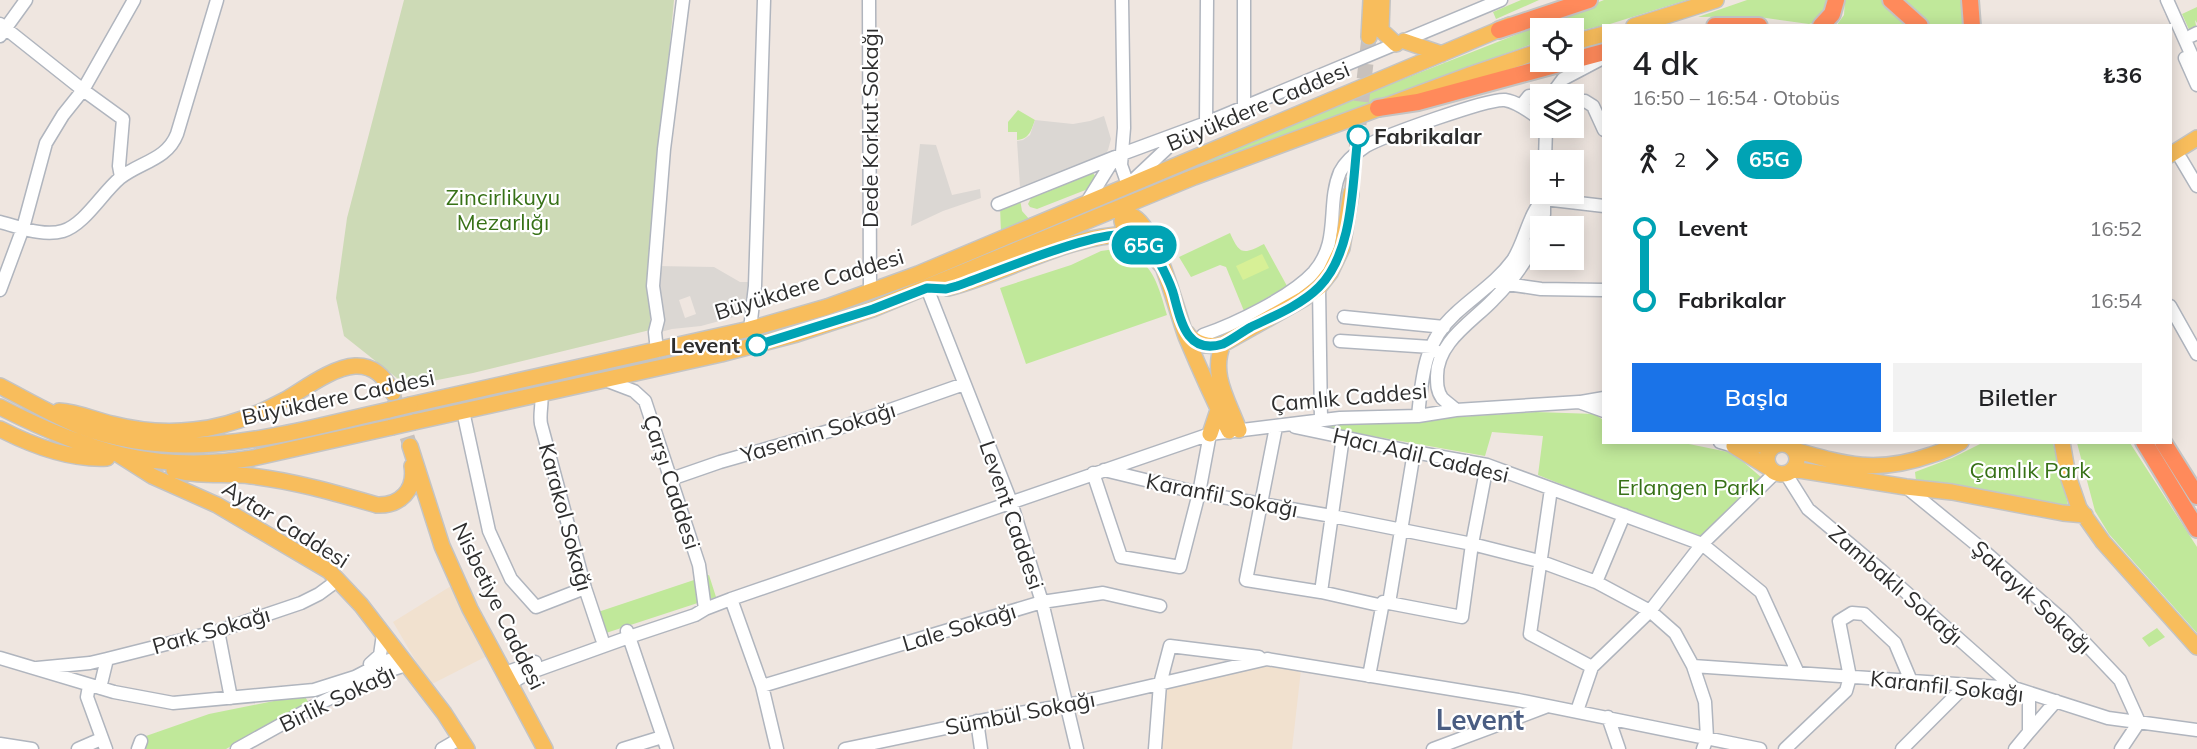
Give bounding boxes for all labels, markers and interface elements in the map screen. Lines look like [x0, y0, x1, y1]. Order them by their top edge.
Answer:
map controls [1530, 18, 1584, 270]
button: locate [1530, 18, 1584, 72]
street label: Dede Korkut Sokağı [856, 28, 884, 228]
text: 4 dk [1632, 42, 1698, 83]
street label: Büyükdere Caddesi [1162, 55, 1354, 157]
text: ₺36 [2102, 61, 2142, 89]
button: layers [1530, 84, 1584, 138]
text: 16:50 – 16:54 · Otobüs [1632, 85, 1840, 110]
place label: Fabrikalar [1374, 122, 1482, 150]
marker: Fabrikalar [1347, 125, 1369, 147]
icon: walk [1632, 143, 1665, 176]
icon: forward [1695, 143, 1728, 176]
text: 65G [1749, 146, 1790, 172]
text: 2 [1674, 147, 1686, 172]
button: + [1530, 150, 1584, 204]
park label: Zincirlikuyu Mezarlığı [446, 183, 560, 236]
text: Levent [1678, 214, 1748, 242]
button: − [1530, 216, 1584, 270]
text: 16:52 [2089, 216, 2142, 241]
line badge: 65G [1110, 226, 1178, 264]
text: 65G [1124, 232, 1164, 258]
street label: Büyükdere Caddesi [711, 242, 907, 326]
text: Fabrikalar [1678, 286, 1786, 314]
text: 16:54 [2089, 288, 2142, 313]
place label: Levent [671, 331, 740, 359]
marker: Levent [746, 334, 768, 356]
street label: Büyükdere Caddesi [239, 363, 437, 431]
button: Başla [1632, 363, 1881, 432]
button: Biletler [1893, 363, 2142, 432]
street label: Çamlık Caddesi [1270, 376, 1428, 418]
street label: Yasemin Sokağı [736, 395, 899, 469]
street label: Çarşı Caddesi [637, 411, 707, 553]
street label: Hacı Adil Caddesi [1330, 421, 1512, 489]
street label: Levent Caddesi [973, 437, 1051, 593]
street label: Karakol Sokağı [533, 440, 599, 594]
park label: Çamlık Park [1969, 456, 2091, 484]
street label: Karanfil Sokağı [1144, 467, 1300, 523]
park label: Erlangen Parkı [1617, 473, 1765, 501]
street label: Aytar Caddesi [217, 474, 355, 574]
street label: Nisbetiye Caddesi [446, 518, 552, 694]
street label: Zambaklı Sokağı [1823, 519, 1969, 651]
street label: Şakayık Sokağı [1966, 534, 2098, 660]
street label: Lale Sokağı [899, 596, 1019, 658]
street label: Park Sokağı [149, 600, 273, 660]
street label: Birlik Sokağı [275, 658, 399, 738]
street label: Karanfil Sokağı [1869, 664, 2025, 708]
street label: Sümbül Sokağı [943, 685, 1097, 741]
district label: Levent [1436, 702, 1525, 737]

